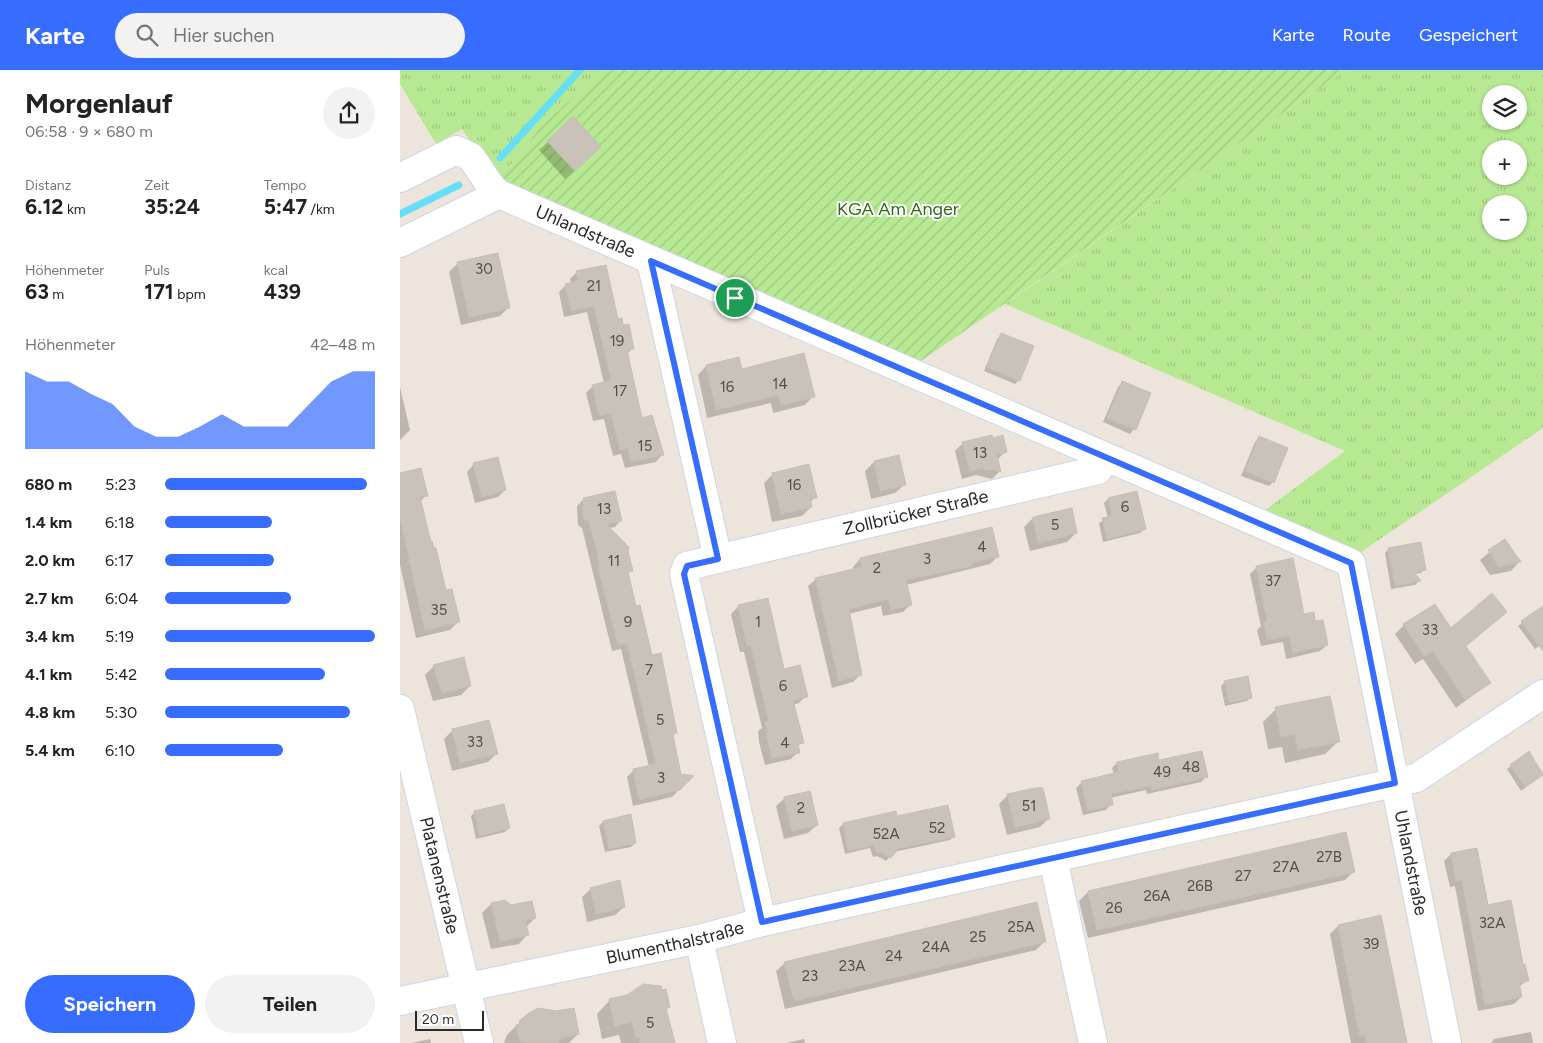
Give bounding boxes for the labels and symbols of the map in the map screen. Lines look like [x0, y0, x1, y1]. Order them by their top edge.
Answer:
park label: KGA Am Anger [837, 198, 959, 220]
street label: Uhlandstraße [532, 200, 639, 263]
house number: 30 [475, 260, 493, 278]
house number: 21 [587, 277, 601, 295]
pin [714, 277, 756, 319]
house number: 19 [610, 332, 624, 350]
house number: 14 [772, 375, 788, 393]
house number: 16 [720, 378, 735, 396]
house number: 17 [613, 382, 627, 400]
house number: 15 [638, 437, 652, 455]
house number: 13 [973, 444, 987, 462]
house number: 16 [787, 476, 802, 494]
street label: Zollbrücker Straße [841, 485, 991, 540]
house number: 6 [1121, 498, 1130, 516]
house number: 13 [597, 500, 611, 518]
house number: 5 [1051, 516, 1059, 534]
house number: 4 [977, 538, 987, 556]
house number: 3 [923, 550, 931, 568]
house number: 11 [608, 552, 620, 570]
house number: 2 [873, 559, 881, 577]
house number: 37 [1265, 572, 1281, 590]
house number: 35 [431, 601, 447, 619]
house number: 9 [624, 613, 632, 631]
house number: 1 [755, 613, 761, 631]
house number: 33 [1422, 621, 1438, 639]
house number: 7 [645, 661, 653, 679]
house number: 6 [779, 677, 788, 695]
house number: 5 [656, 711, 664, 729]
house number: 33 [467, 733, 483, 751]
house number: 4 [780, 734, 790, 752]
house number: 48 [1182, 758, 1200, 776]
house number: 49 [1153, 763, 1171, 781]
house number: 3 [657, 769, 665, 787]
house number: 51 [1022, 797, 1036, 815]
house number: 2 [797, 799, 805, 817]
street label: Uhlandstraße [1390, 808, 1432, 918]
street label: Platanenstraße [415, 815, 464, 936]
house number: 52 [928, 819, 946, 837]
house number: 52A [872, 825, 900, 843]
house number: 27B [1316, 848, 1342, 866]
house number: 27A [1273, 858, 1299, 876]
house number: 27 [1235, 867, 1251, 885]
house number: 26B [1187, 877, 1213, 895]
house number: 26A [1143, 887, 1171, 905]
house number: 26 [1106, 899, 1123, 917]
house number: 32A [1479, 914, 1505, 932]
street label: Blumenthalstraße [604, 916, 746, 969]
house number: 25A [1007, 918, 1035, 936]
house number: 25 [969, 928, 987, 946]
house number: 39 [1363, 935, 1379, 953]
house number: 24A [922, 938, 950, 956]
house number: 24 [885, 947, 903, 965]
house number: 23A [839, 957, 865, 975]
house number: 23 [802, 967, 818, 985]
scale bar [415, 1008, 484, 1031]
house number: 5 [646, 1014, 654, 1032]

